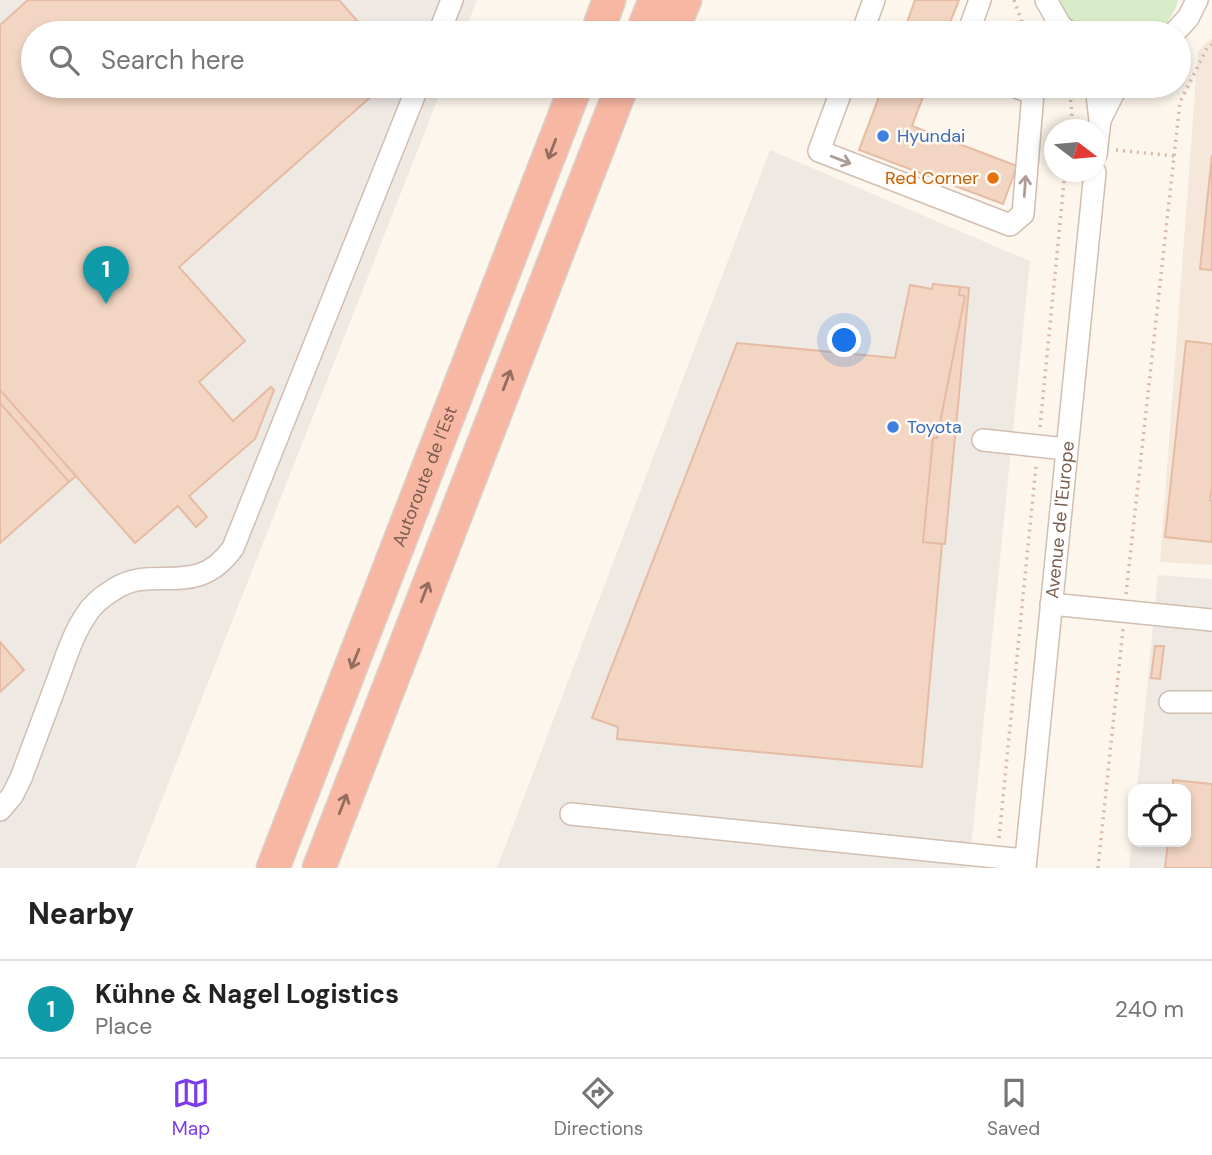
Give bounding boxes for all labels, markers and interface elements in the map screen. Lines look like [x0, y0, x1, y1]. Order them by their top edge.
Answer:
search box [21, 21, 1191, 98]
icon: search [45, 41, 83, 79]
text: Search here [101, 43, 244, 77]
north arrow [1044, 119, 1107, 182]
place label: Hyundai [897, 124, 965, 148]
marker: Hyundai [875, 128, 891, 144]
one-way arrow [544, 138, 557, 160]
one-way arrow [829, 154, 851, 167]
place label: Red Corner [885, 166, 979, 190]
marker: Red Corner [985, 170, 1001, 186]
one-way arrow [1019, 175, 1032, 197]
pin: 1 [83, 246, 129, 304]
your location [827, 323, 861, 357]
one-way arrow [502, 370, 515, 391]
street label: Autoroute de l’Est [387, 403, 463, 550]
place label: Toyota [907, 415, 962, 439]
marker: Toyota [885, 419, 901, 435]
street label: Avenue de l'Europe [1040, 440, 1080, 600]
one-way arrow [420, 582, 433, 604]
one-way arrow [347, 647, 360, 669]
map controls [1128, 784, 1191, 847]
button: locate [1128, 784, 1191, 847]
one-way arrow [338, 794, 351, 816]
text: Nearby [28, 894, 134, 933]
text: Kühne & Nagel Logistics [95, 977, 399, 1011]
text: 1 [47, 994, 55, 1024]
text: 240 m [1115, 994, 1184, 1024]
text: Place [95, 1011, 152, 1041]
tab: Map [172, 1074, 210, 1141]
tab: Directions [554, 1074, 643, 1141]
tab: Saved [987, 1074, 1040, 1141]

